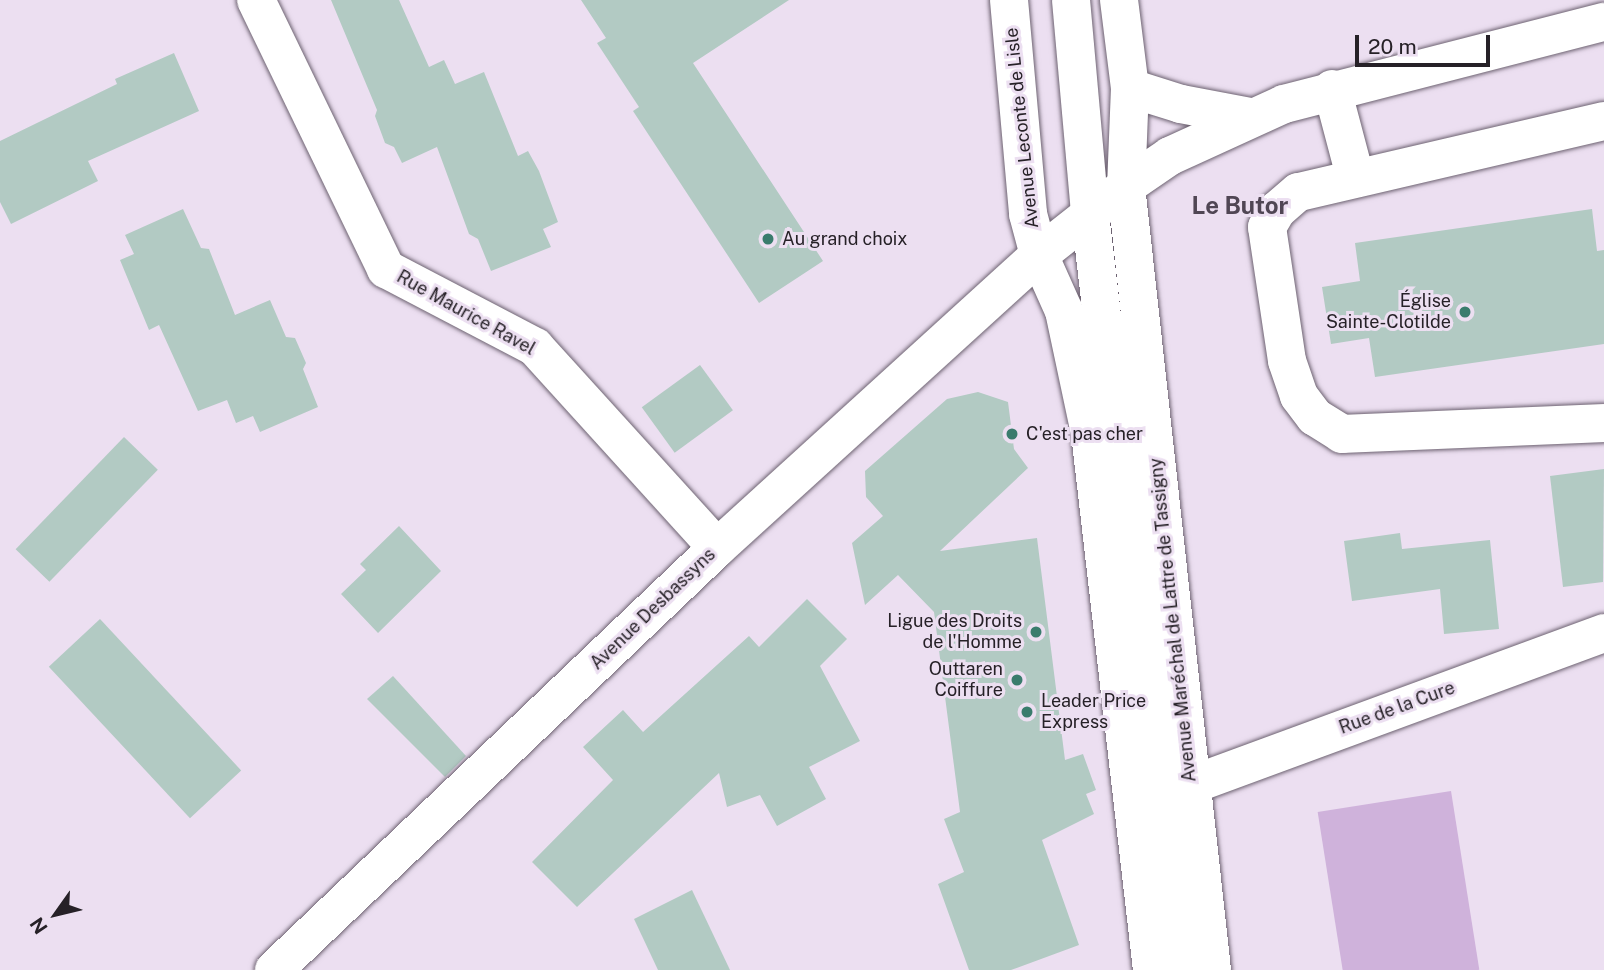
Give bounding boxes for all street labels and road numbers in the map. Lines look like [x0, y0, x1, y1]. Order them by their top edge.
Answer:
street label: Avenue Leconte de Lisle [1001, 26, 1043, 230]
street label: Rue Maurice Ravel [393, 266, 539, 360]
street label: Avenue Maréchal de Lattre de Tassigny [1145, 456, 1201, 784]
street label: Avenue Desbassyns [586, 544, 720, 674]
street label: Rue de la Cure [1336, 677, 1458, 739]

